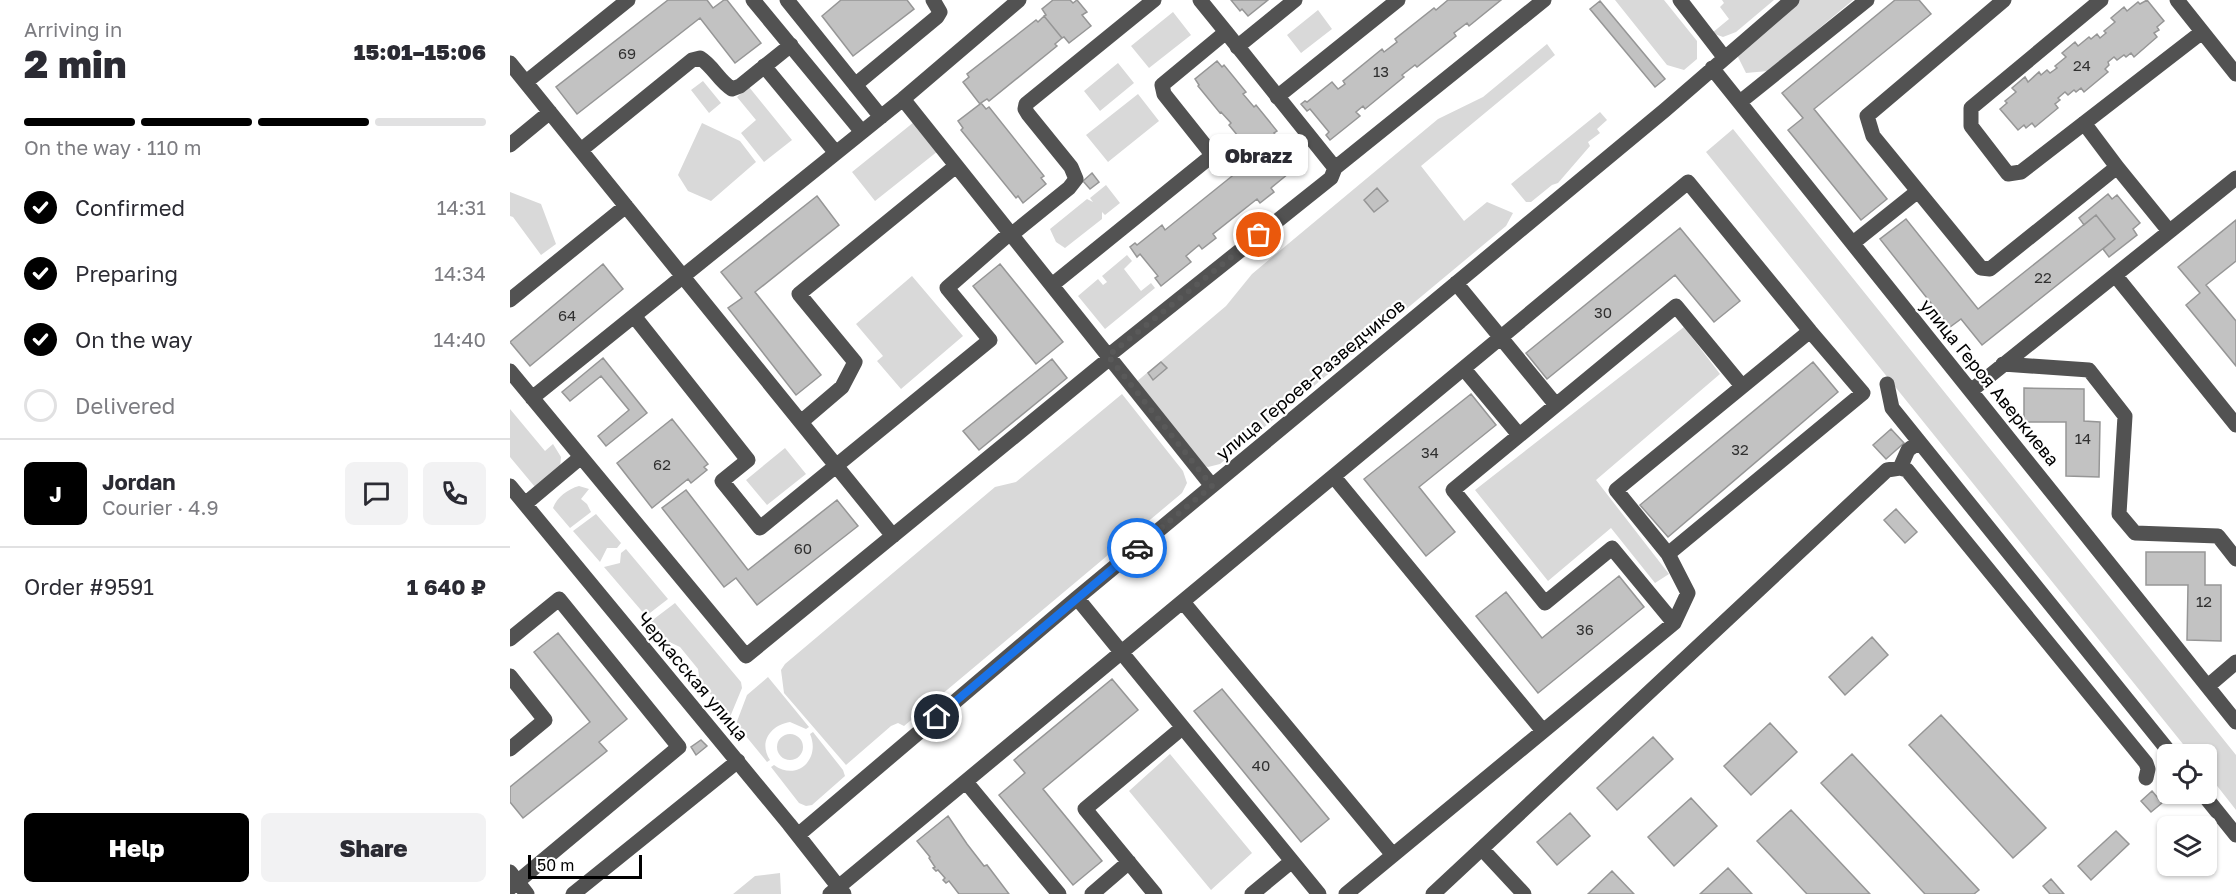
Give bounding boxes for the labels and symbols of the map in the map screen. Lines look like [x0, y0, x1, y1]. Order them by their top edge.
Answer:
house number: 69 [618, 44, 636, 62]
house number: 24 [2073, 56, 2091, 74]
house number: 13 [1373, 62, 1389, 80]
callout: Obrazz [1210, 133, 1308, 175]
pin [1233, 209, 1284, 260]
house number: 22 [2034, 268, 2052, 286]
street label: улица Героев-Разведчиков [1211, 294, 1409, 464]
street label: улица Героя Аверкиева [1916, 294, 2064, 470]
house number: 30 [1594, 303, 1612, 321]
house number: 64 [558, 306, 576, 324]
house number: 14 [2075, 429, 2091, 447]
house number: 32 [1731, 440, 1749, 458]
house number: 34 [1421, 443, 1439, 461]
house number: 62 [653, 455, 671, 473]
courier [1107, 518, 1167, 578]
house number: 60 [794, 539, 812, 557]
house number: 12 [2196, 592, 2212, 610]
street label: Черкасская улица [633, 607, 753, 745]
house number: 36 [1576, 620, 1594, 638]
pin [911, 691, 962, 742]
house number: 40 [1252, 756, 1270, 774]
scale bar [528, 852, 642, 880]

